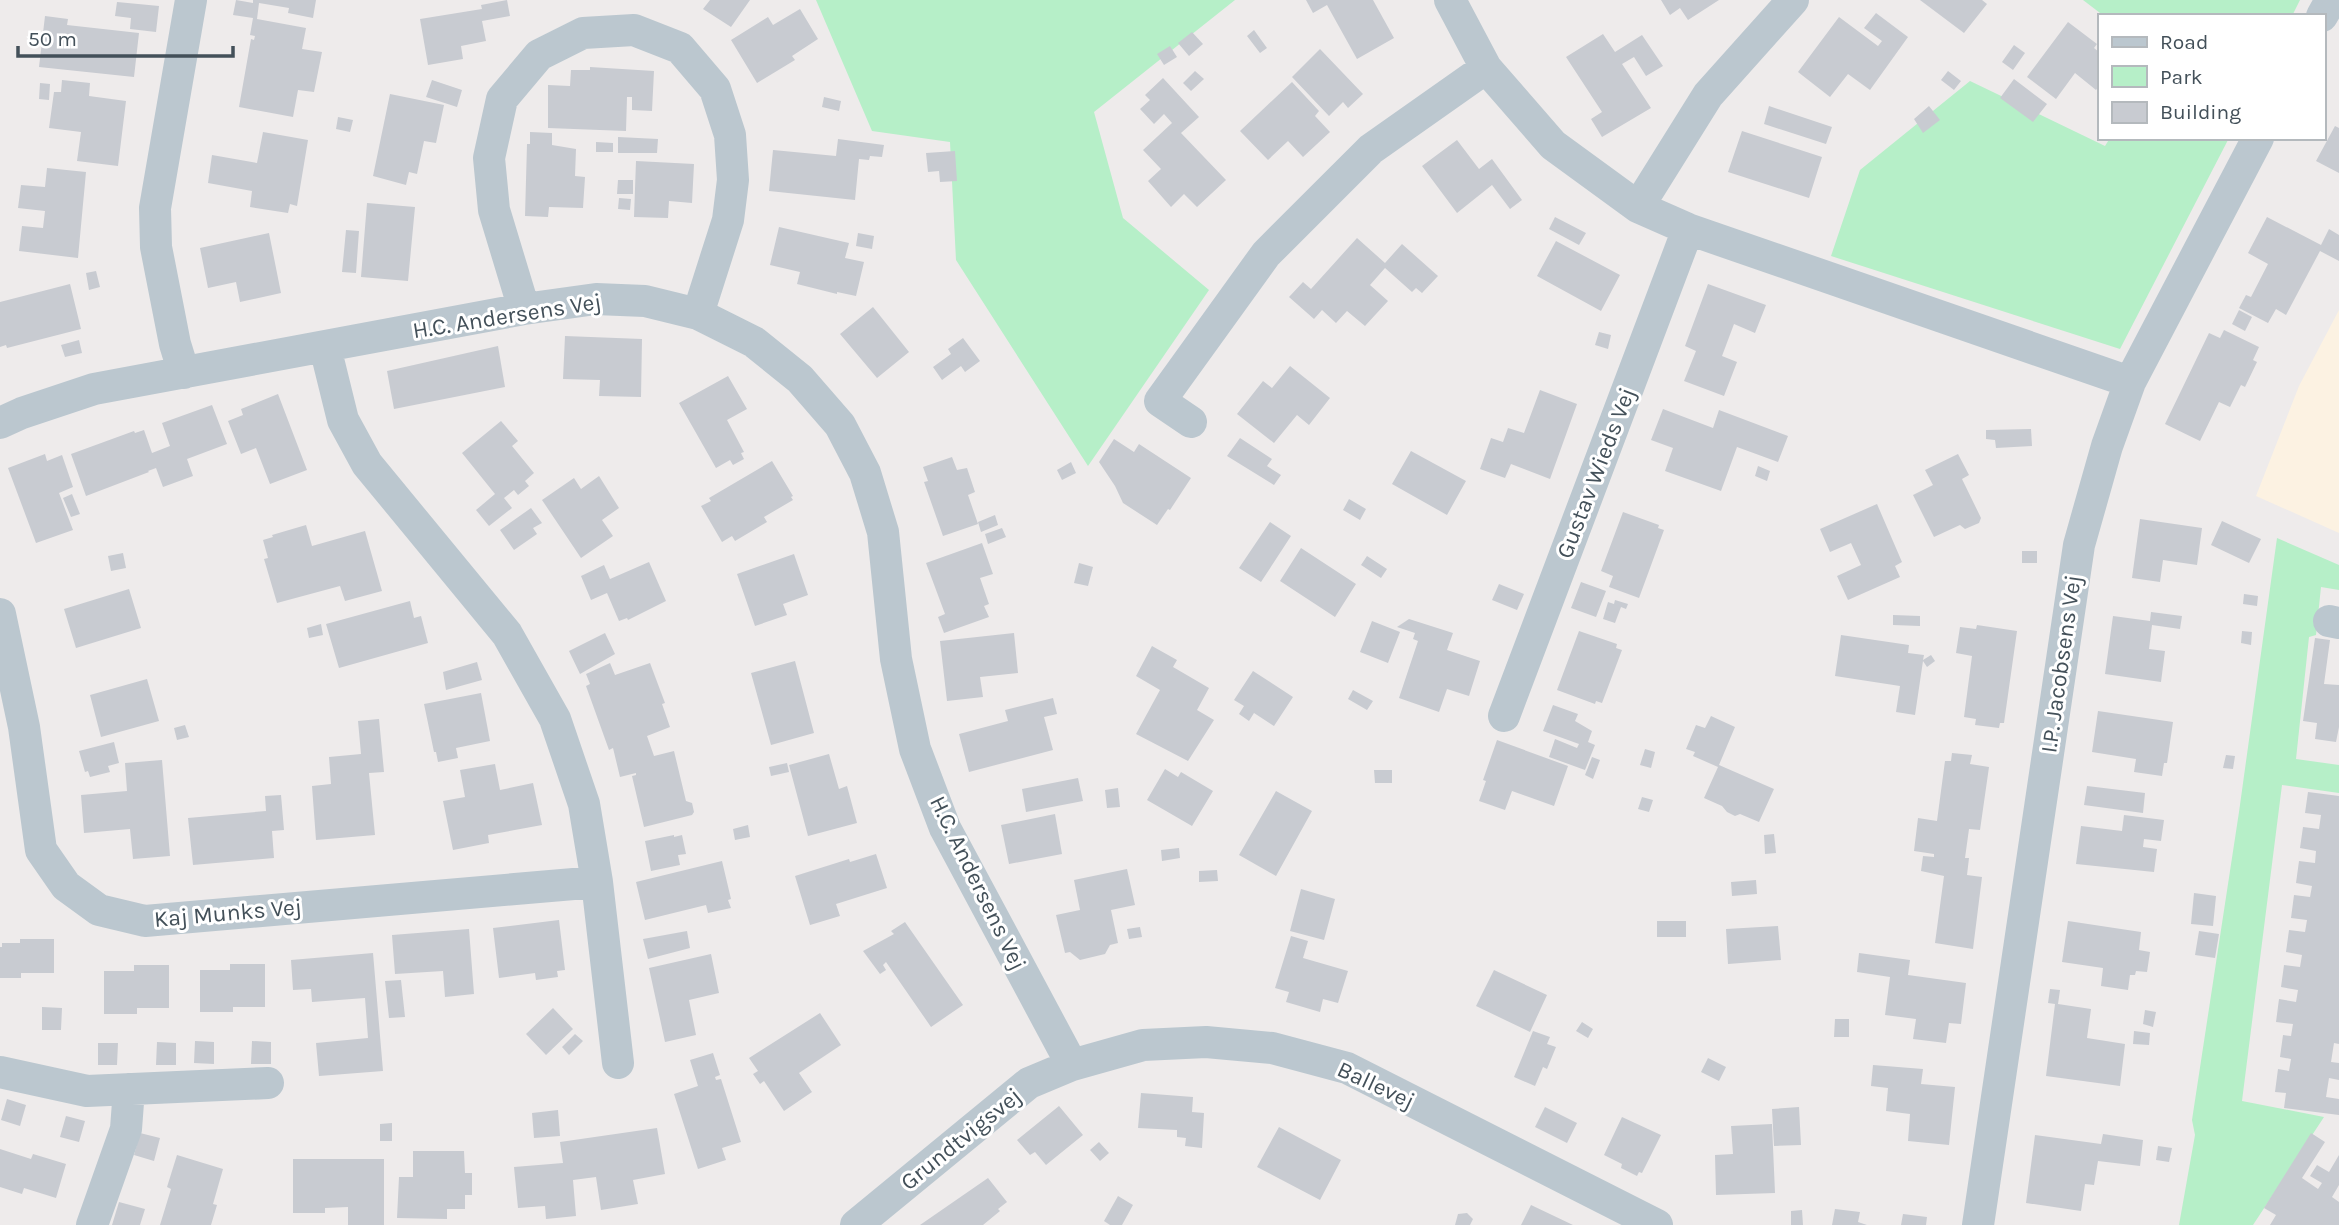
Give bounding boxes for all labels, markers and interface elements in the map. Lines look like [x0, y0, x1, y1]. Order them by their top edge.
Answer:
scale bar [18, 14, 233, 58]
legend [2098, 14, 2325, 140]
text: 50 m [28, 27, 77, 51]
text: Road [2160, 30, 2208, 54]
text: Park [2160, 65, 2203, 89]
text: Building [2160, 100, 2241, 124]
street label: H.C. Andersens Vej [411, 288, 603, 344]
street label: Gustav Wieds Vej [1551, 384, 1641, 562]
street label: I.P. Jacobsens Vej [2035, 573, 2087, 755]
street label: H.C. Andersens Vej [924, 791, 1032, 975]
street label: Kaj Munks Vej [153, 893, 303, 933]
street label: Ballevej [1333, 1055, 1419, 1115]
street label: Grundtvigsvej [895, 1082, 1027, 1196]

